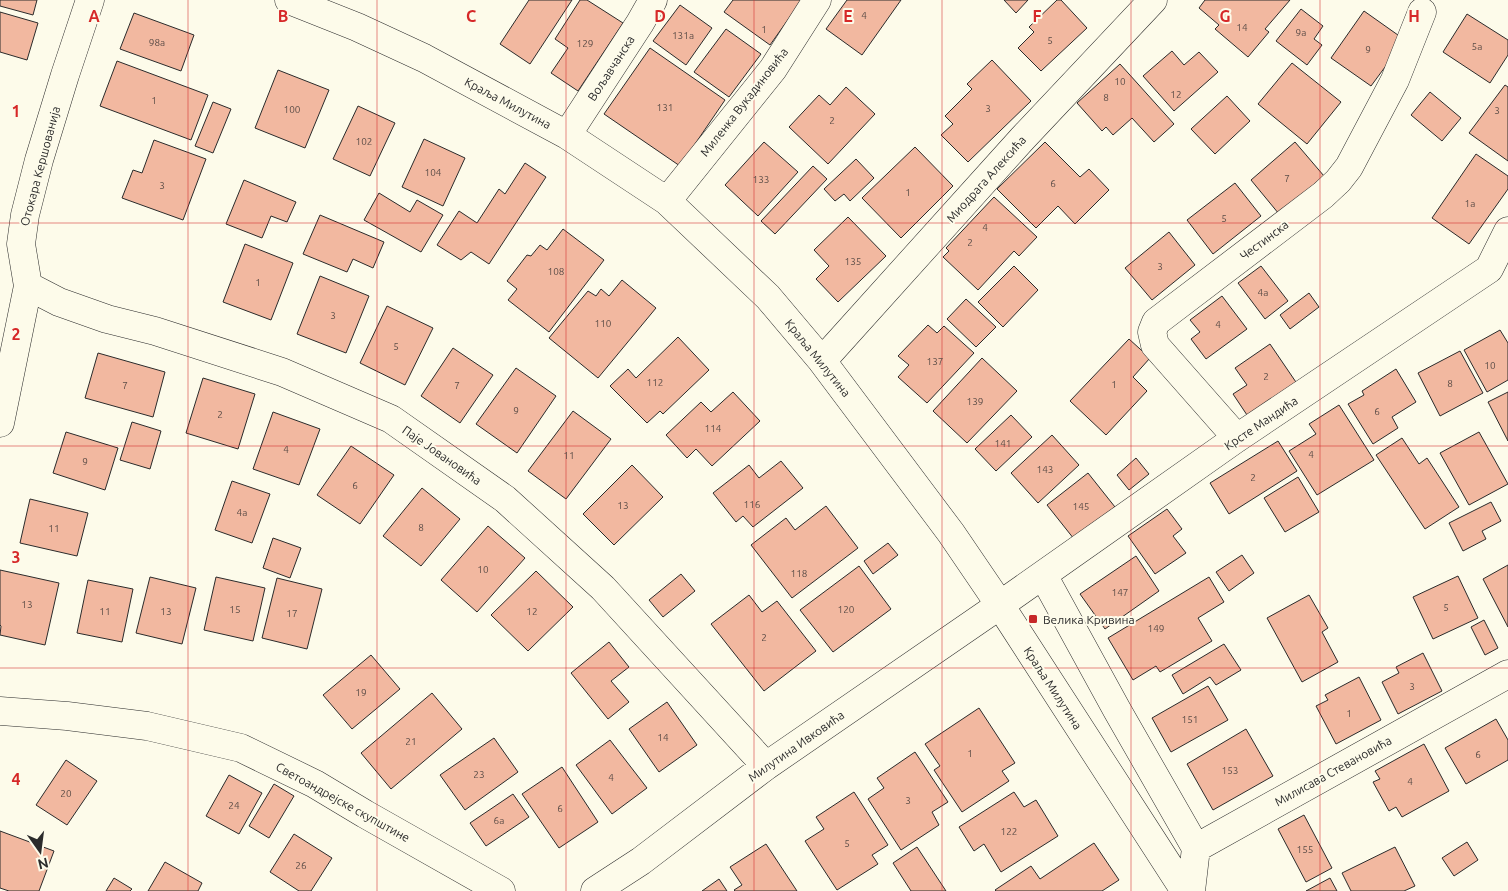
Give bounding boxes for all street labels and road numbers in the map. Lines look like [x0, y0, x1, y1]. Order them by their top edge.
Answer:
street label: Вољавчанска [585, 33, 637, 103]
street label: Миленка Вукадиновића [698, 45, 790, 159]
street label: Краља Милутина [463, 75, 553, 131]
street label: Отокара Кершованија [18, 105, 62, 227]
street label: Миодрага Алексића [944, 133, 1028, 225]
street label: Честинска [1237, 218, 1291, 262]
street label: Краља Милутина [783, 317, 853, 399]
street label: Крсте Мандића [1222, 394, 1300, 452]
street label: Паје Јовановића [400, 423, 484, 487]
street label: Краља Милутина [1021, 644, 1085, 732]
street label: Милутина Ивковића [746, 708, 846, 784]
street label: Милисава Стевановића [1272, 733, 1394, 809]
street label: Светоандрејске скупштине [274, 760, 412, 844]

